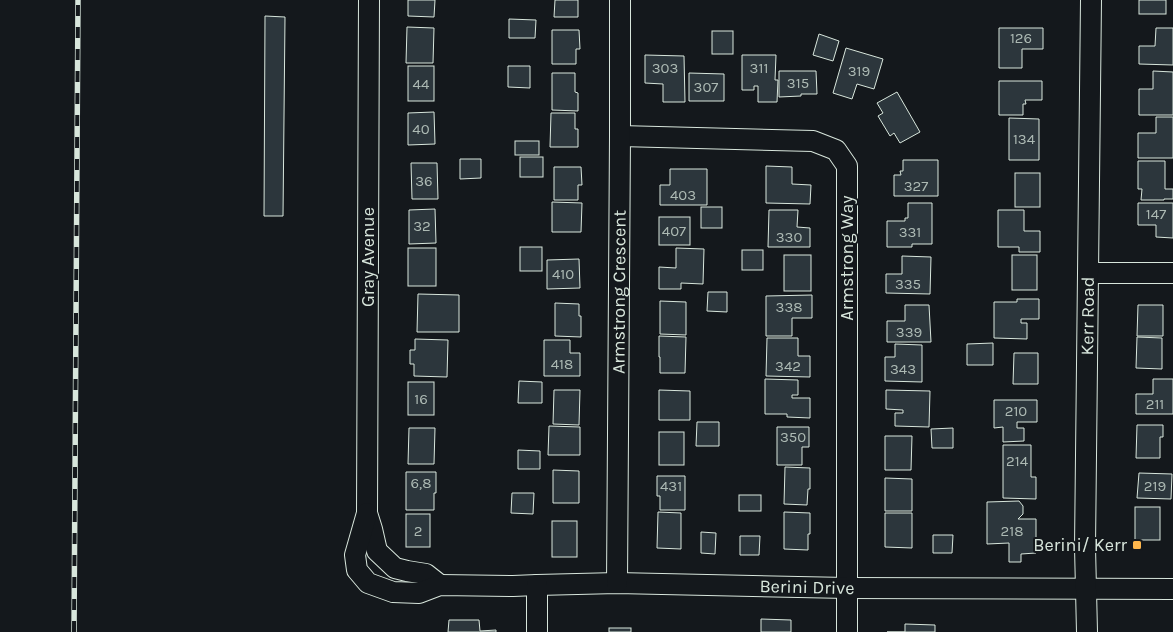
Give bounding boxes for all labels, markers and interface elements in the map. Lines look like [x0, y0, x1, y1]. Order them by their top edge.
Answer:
house number: 126 [1010, 29, 1032, 47]
house number: 303 [652, 59, 678, 77]
house number: 311 [750, 59, 768, 77]
house number: 319 [848, 62, 870, 80]
house number: 315 [787, 74, 809, 92]
house number: 44 [413, 75, 430, 93]
house number: 307 [694, 78, 718, 96]
house number: 40 [412, 120, 430, 138]
house number: 134 [1013, 130, 1036, 148]
house number: 36 [415, 172, 433, 190]
house number: 327 [904, 177, 928, 195]
house number: 403 [670, 186, 696, 204]
street label: Armstrong Way [836, 195, 858, 321]
house number: 147 [1146, 205, 1166, 223]
street label: Gray Avenue [357, 207, 379, 307]
street label: Armstrong Crescent [607, 210, 631, 374]
house number: 32 [413, 217, 431, 235]
house number: 407 [662, 222, 686, 240]
house number: 331 [899, 223, 921, 241]
house number: 330 [776, 228, 802, 246]
house number: 410 [552, 265, 574, 283]
house number: 335 [895, 275, 921, 293]
street label: Kerr Road [1076, 276, 1099, 356]
house number: 338 [776, 298, 802, 316]
house number: 339 [896, 323, 922, 341]
house number: 418 [551, 355, 573, 373]
house number: 342 [775, 357, 801, 375]
house number: 343 [890, 360, 916, 378]
house number: 16 [414, 390, 428, 408]
house number: 211 [1146, 395, 1164, 413]
house number: 210 [1005, 402, 1027, 420]
house number: 350 [780, 428, 806, 446]
house number: 214 [1006, 452, 1029, 470]
house number: 6,8 [411, 474, 431, 492]
house number: 431 [660, 477, 682, 495]
house number: 219 [1144, 477, 1166, 495]
house number: 2 [414, 522, 422, 540]
house number: 218 [1001, 522, 1023, 540]
place label: Berini/ Kerr [1033, 534, 1127, 556]
marker: Berini/ Kerr [1131, 539, 1143, 551]
street label: Berini Drive [759, 575, 854, 599]

